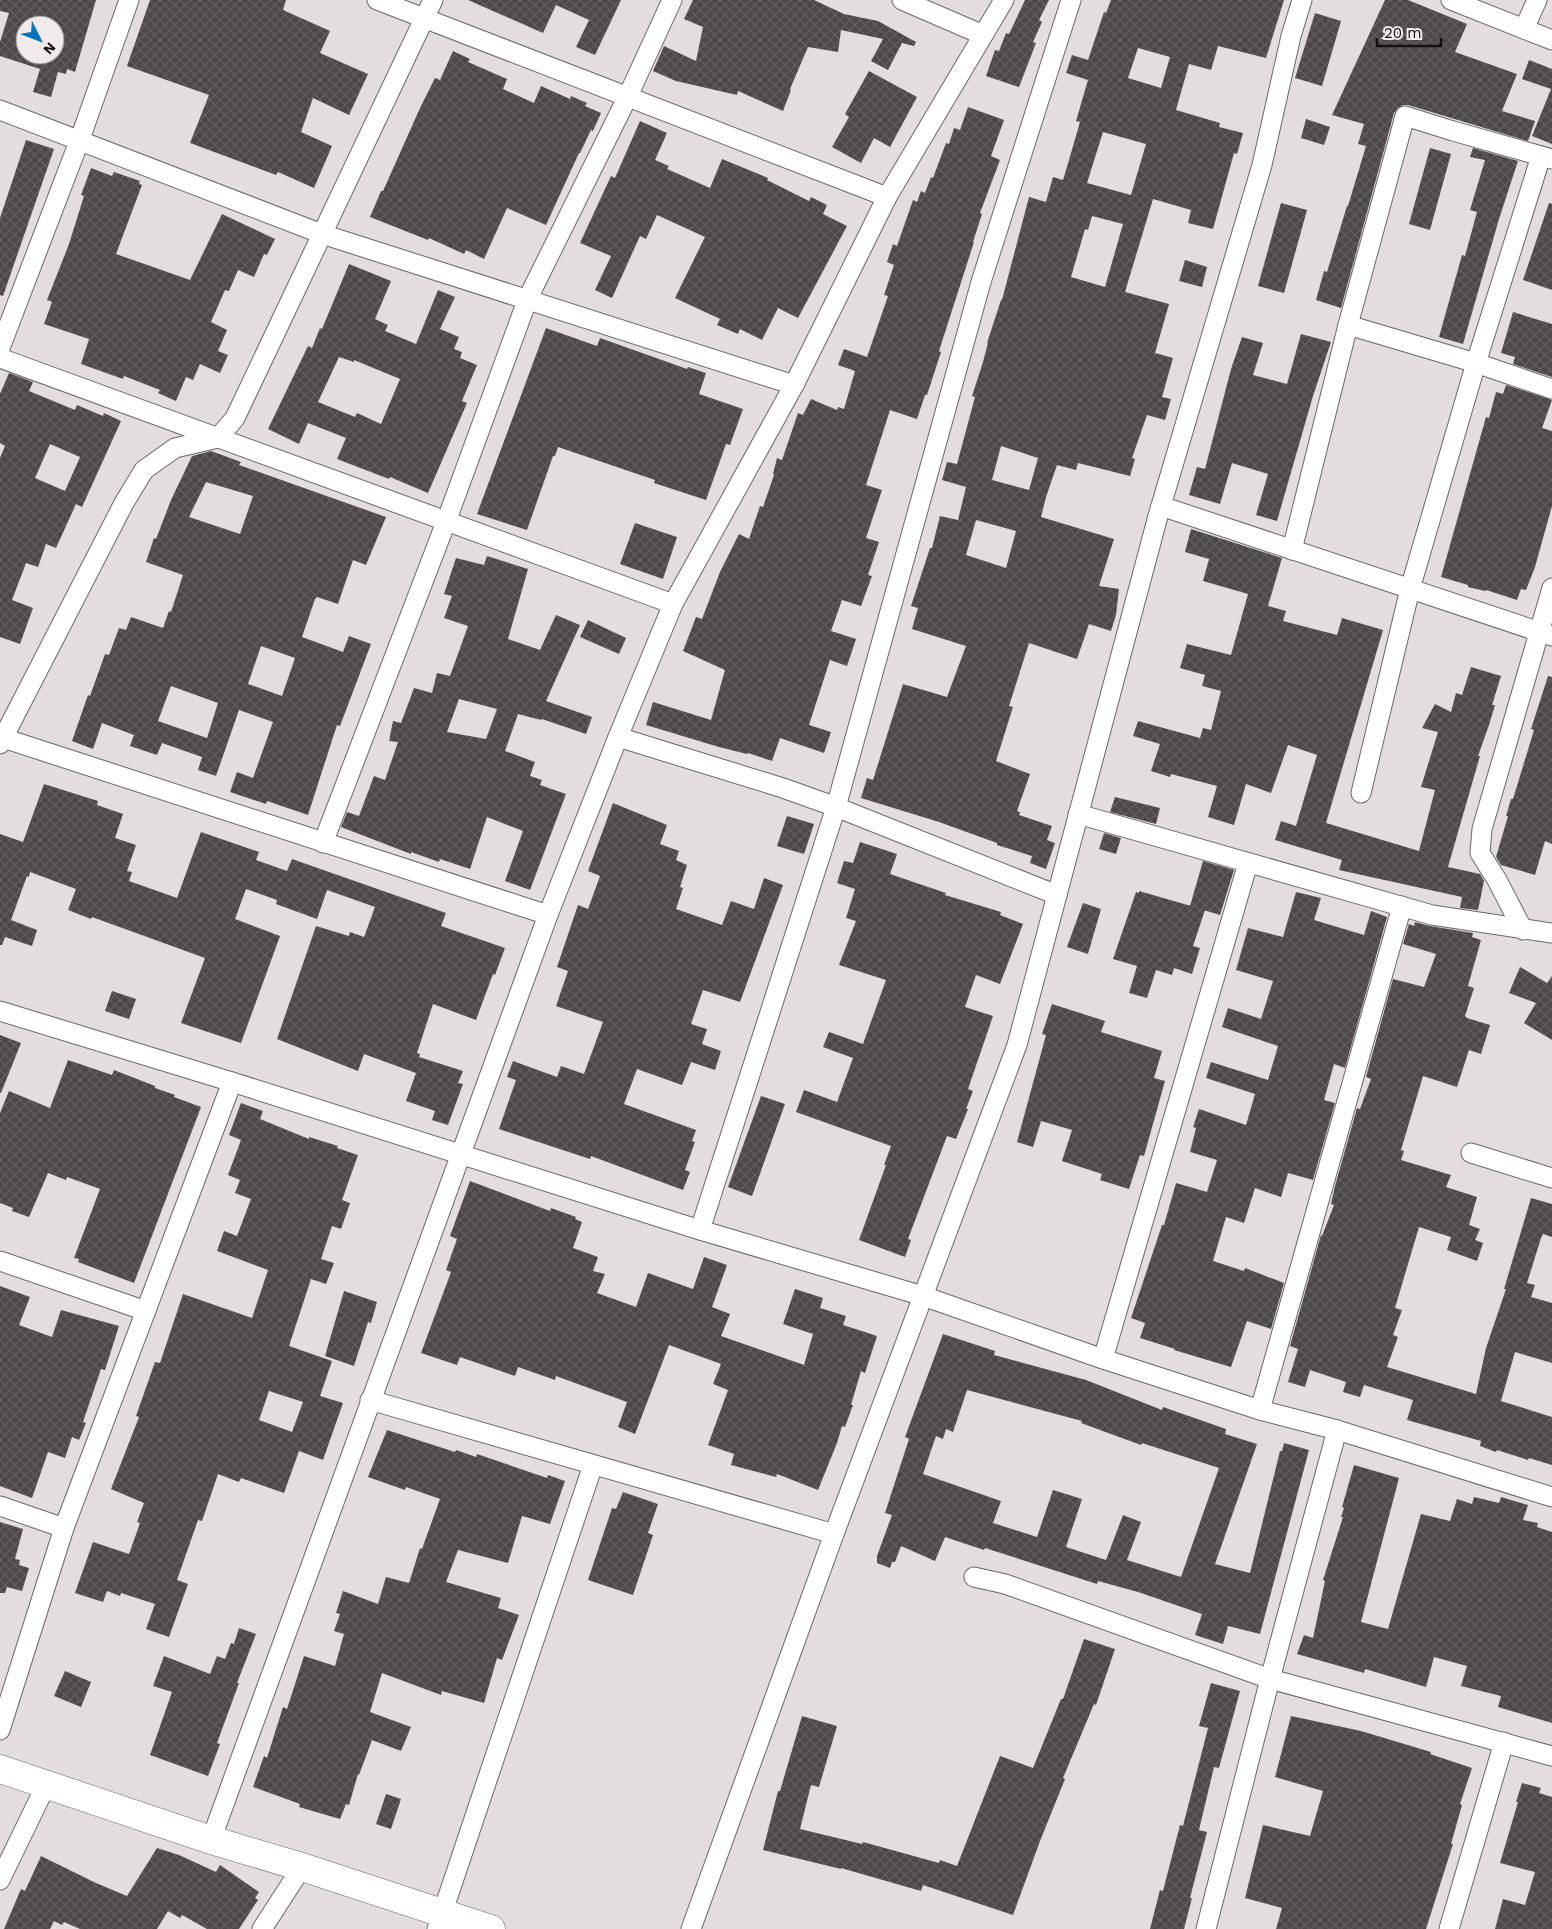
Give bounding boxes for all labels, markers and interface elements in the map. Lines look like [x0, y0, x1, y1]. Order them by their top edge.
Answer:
north arrow [15, 15, 65, 65]
scale bar [1377, 15, 1441, 47]
text: 20 m [1384, 24, 1422, 42]
text: N [40, 39, 59, 58]

